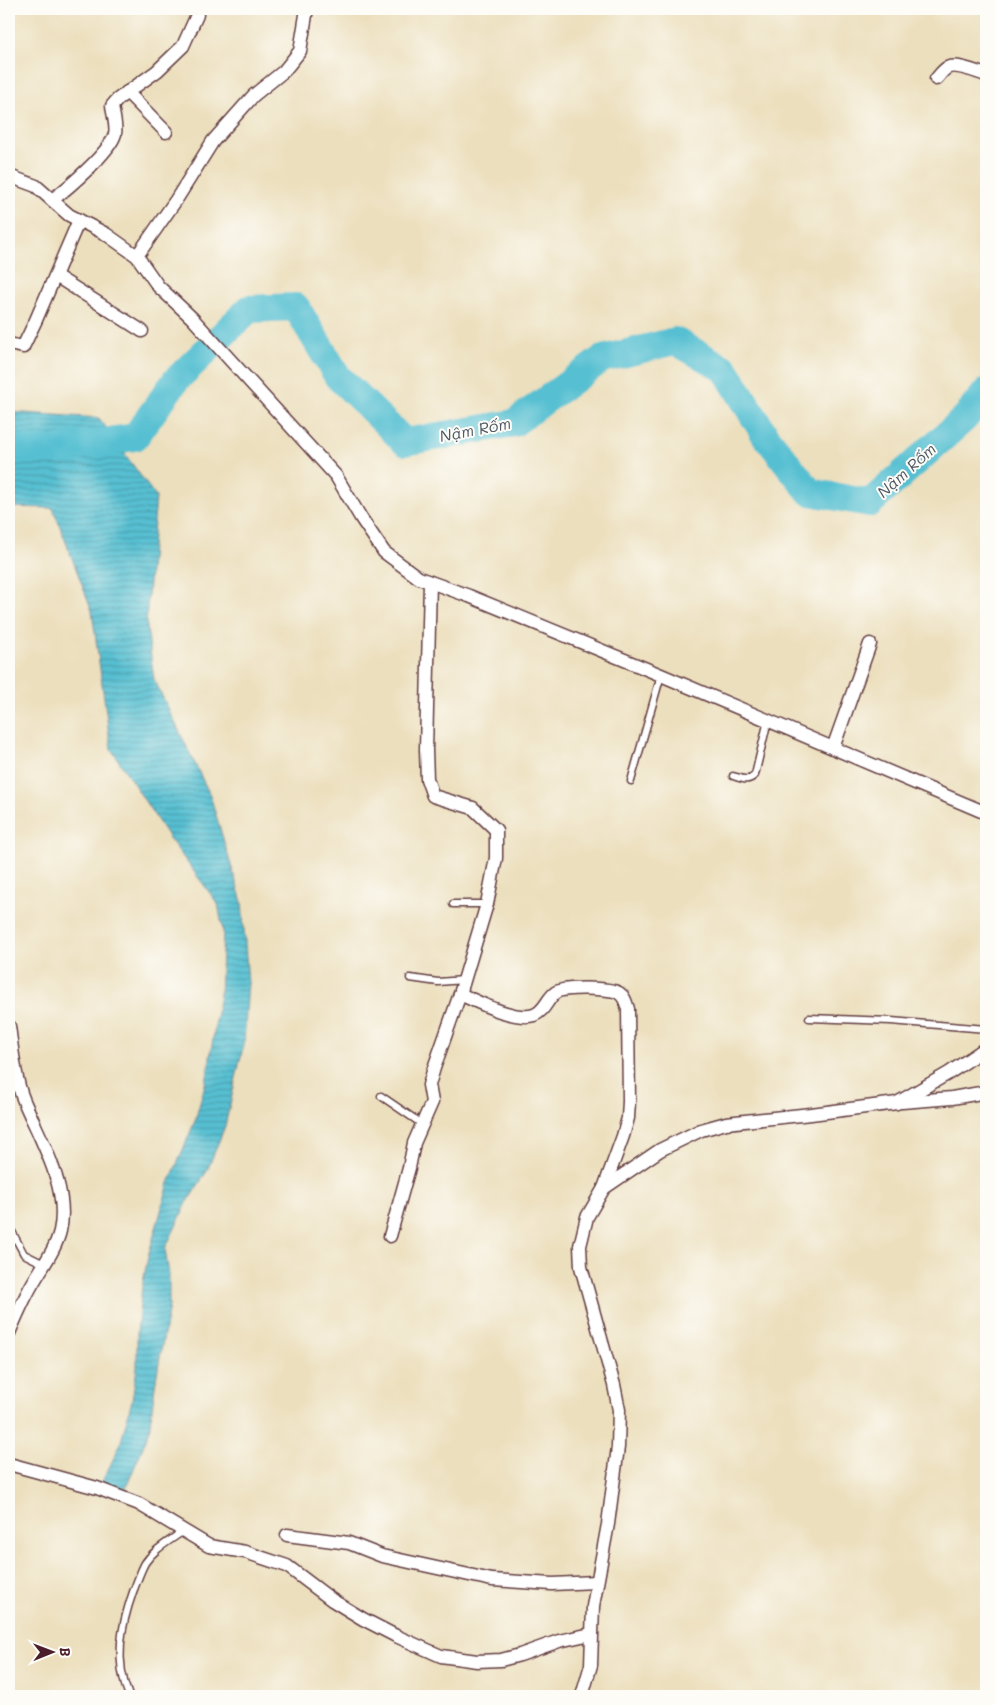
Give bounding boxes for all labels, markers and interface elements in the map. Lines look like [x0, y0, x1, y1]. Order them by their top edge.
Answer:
water label: Nậm Rốm [438, 412, 512, 446]
water label: Nậm Rốm [872, 438, 940, 502]
north arrow [28, 1628, 78, 1678]
text: B [56, 1647, 75, 1657]

